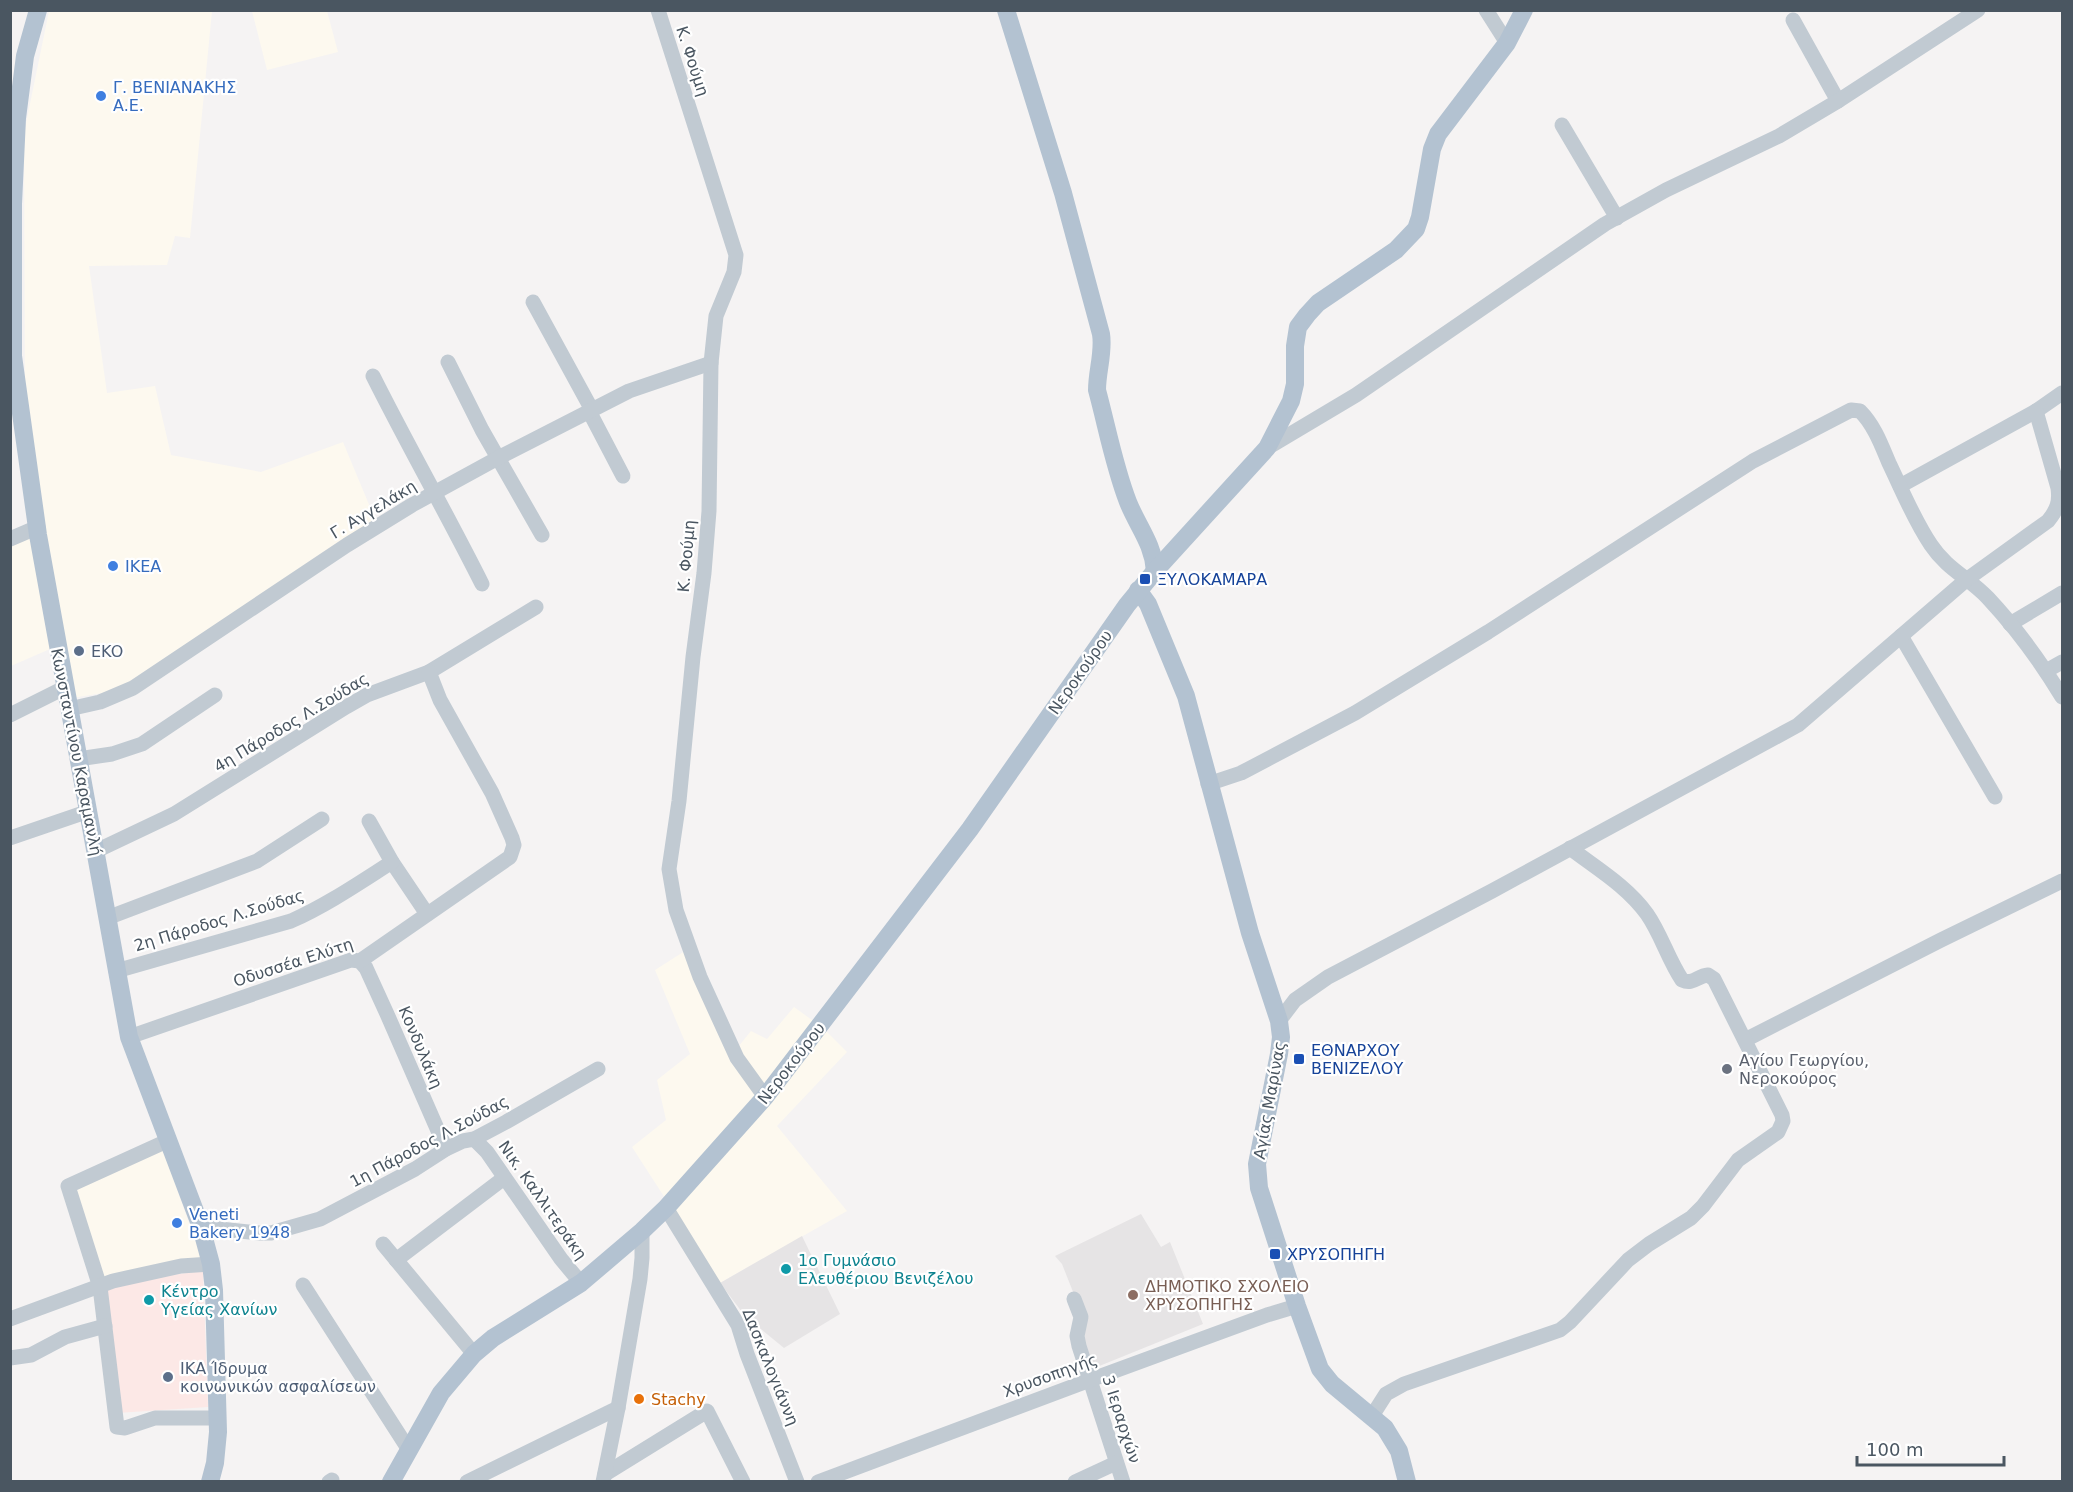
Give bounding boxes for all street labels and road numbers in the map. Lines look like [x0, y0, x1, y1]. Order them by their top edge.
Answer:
street label: Κ. Φούμη [672, 24, 713, 99]
street label: Γ. Αγγελάκη [327, 476, 420, 543]
street label: Κ. Φούμη [674, 519, 699, 593]
street label: Νεροκούρου [1044, 627, 1116, 718]
street label: Κωνσταντίνου Καραμανλή [47, 647, 106, 858]
street label: 4η Πάροδος Λ.Σούδας [211, 669, 372, 776]
street label: 2η Πάροδος Λ.Σούδας [132, 886, 307, 955]
street label: Οδυσσέα Ελύτη [231, 934, 355, 991]
street label: Κονδυλάκη [395, 1003, 446, 1091]
street label: Νεροκούρου [754, 1019, 829, 1108]
street label: Αγίας Μαρίνας [1250, 1040, 1289, 1161]
street label: 1η Πάροδος Λ.Σούδας [347, 1092, 512, 1191]
street label: Νικ. Καλλιτεράκη [494, 1137, 591, 1263]
street label: Δασκαλογιάννη [738, 1306, 803, 1428]
street label: Χρυσοπηγής [1000, 1350, 1100, 1401]
street label: 3 Ιεραρχών [1098, 1373, 1145, 1465]

